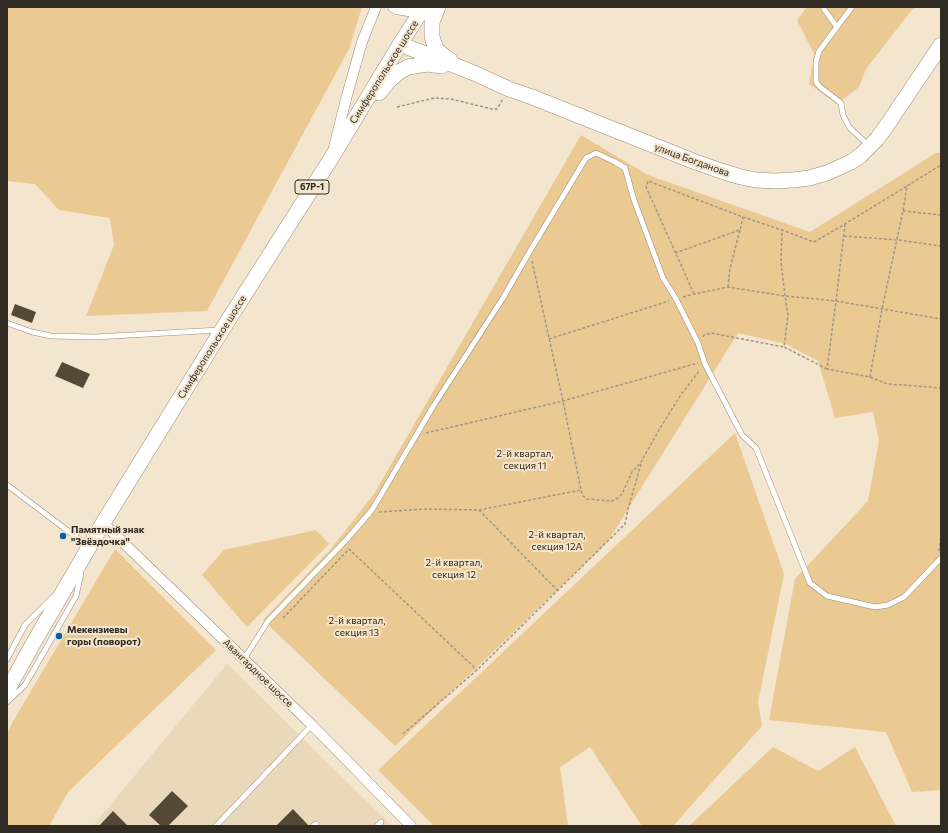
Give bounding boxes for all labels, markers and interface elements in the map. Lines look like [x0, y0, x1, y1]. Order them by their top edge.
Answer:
street label: Симферопольское шоссе [347, 18, 421, 126]
street label: улица Богданова [653, 141, 731, 179]
road number: 67Р-1 [295, 180, 329, 194]
street label: Симферопольское шоссе [175, 293, 249, 401]
park label: 2-й квартал, секция 11 [496, 448, 554, 472]
place label: Памятный знак "Звёздочка" [71, 524, 144, 548]
park label: 2-й квартал, секция 12А [528, 529, 586, 552]
marker: Памятный знак "Звёздочка" [58, 531, 68, 541]
park label: 2-й квартал, секция 12 [425, 557, 483, 580]
park label: 2-й квартал, секция 13 [328, 615, 386, 638]
place label: Мекензиевы горы (поворот) [67, 624, 141, 648]
marker: Мекензиевы горы (поворот) [54, 631, 64, 641]
street label: Авангардное шоссе [221, 637, 295, 709]

